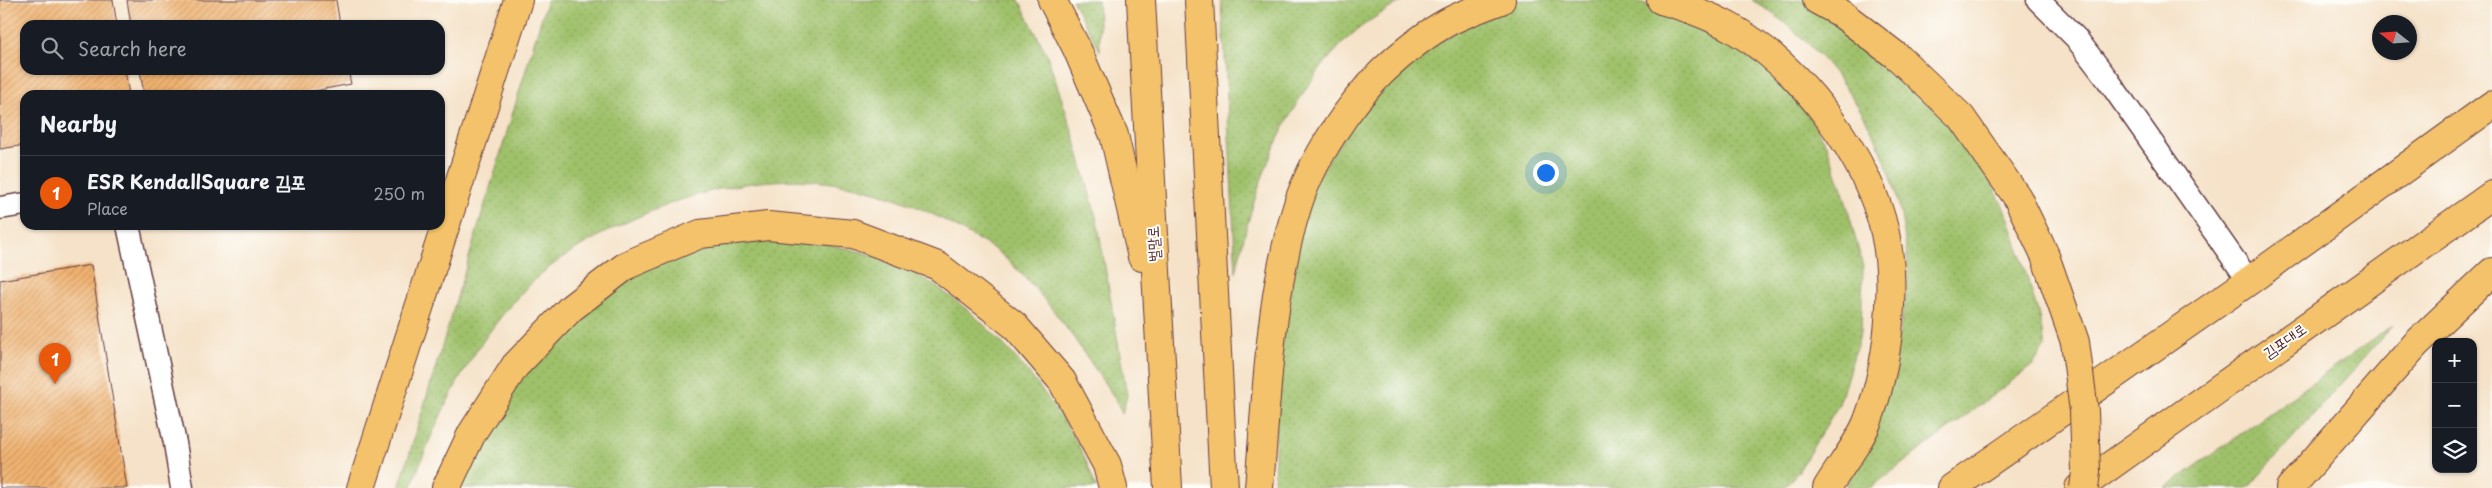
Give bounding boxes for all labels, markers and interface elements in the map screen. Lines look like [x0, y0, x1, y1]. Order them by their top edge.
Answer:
north arrow [2372, 15, 2417, 60]
search box [20, 20, 445, 75]
icon: search [38, 34, 66, 62]
text: Search here [78, 34, 187, 62]
text: Nearby [40, 107, 117, 139]
your location [1533, 160, 1559, 186]
text: ESR KendallSquare 김포 [87, 167, 306, 195]
text: 1 [52, 181, 60, 205]
text: 250 m [374, 181, 425, 205]
text: Place [87, 196, 128, 220]
street label: 벌말로 [1140, 225, 1165, 263]
street label: 김포대로 [2258, 317, 2311, 363]
map controls [2432, 338, 2477, 473]
button: + [2432, 338, 2477, 383]
pin: 1 [39, 343, 71, 384]
button: − [2432, 383, 2477, 428]
button: layers [2432, 428, 2477, 473]

